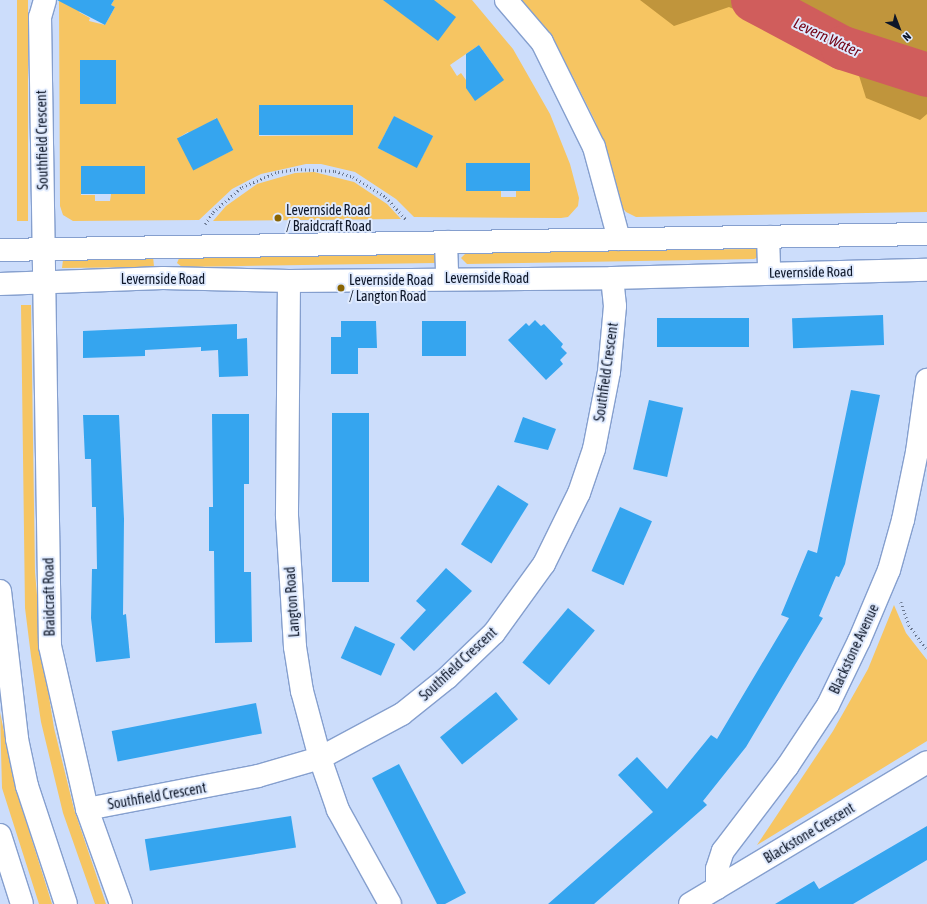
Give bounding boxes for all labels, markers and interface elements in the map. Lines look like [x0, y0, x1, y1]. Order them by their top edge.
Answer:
north arrow [879, 8, 919, 48]
water label: Levern Water [791, 14, 863, 60]
text: N [901, 30, 913, 44]
street label: Southfield Crescent [33, 90, 51, 190]
place label: Levernside Road / Braidcraft Road [286, 202, 372, 234]
marker: Levernside Road / Braidcraft Road [273, 213, 283, 223]
street label: Levernside Road [769, 263, 853, 281]
street label: Levernside Road [445, 270, 529, 286]
street label: Levernside Road [121, 271, 205, 287]
place label: Levernside Road / Langton Road [349, 272, 433, 304]
marker: Levernside Road / Langton Road [336, 283, 346, 293]
street label: Southfield Crescent [591, 321, 621, 423]
street label: Braidcraft Road [40, 557, 58, 637]
street label: Langton Road [281, 566, 303, 638]
street label: Blackstone Avenue [826, 601, 882, 697]
street label: Southfield Crescent [416, 624, 500, 704]
street label: Southfield Crescent [106, 779, 208, 813]
street label: Blackstone Crescent [761, 799, 857, 867]

